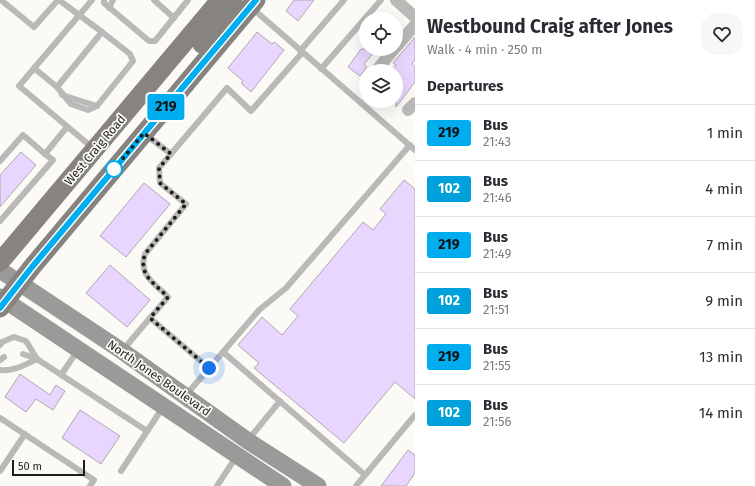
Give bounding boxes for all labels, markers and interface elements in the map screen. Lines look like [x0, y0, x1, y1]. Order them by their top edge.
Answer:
map controls [359, 12, 403, 108]
button: locate [359, 12, 403, 56]
button: heart [701, 13, 743, 55]
text: Westbound Craig after Jones [427, 15, 673, 38]
text: Walk · 4 min · 250 m [427, 42, 542, 57]
button: layers [359, 64, 403, 108]
text: Departures [427, 77, 504, 95]
line badge: 219 [143, 94, 189, 120]
text: 219 [155, 98, 177, 115]
street label: West Craig Road [62, 112, 128, 188]
text: Bus [483, 116, 508, 134]
text: 219 [438, 124, 460, 141]
text: 1 min [707, 124, 743, 142]
text: 21:43 [483, 134, 511, 149]
unlabelled marker [105, 160, 123, 178]
text: Bus [483, 172, 508, 190]
text: 102 [438, 180, 460, 197]
text: 4 min [705, 180, 743, 198]
text: 21:46 [483, 190, 512, 205]
text: Bus [483, 228, 508, 246]
text: 219 [438, 236, 460, 253]
text: 7 min [706, 236, 743, 254]
text: 21:49 [483, 246, 511, 261]
text: Bus [483, 284, 508, 302]
text: 102 [438, 292, 460, 309]
text: 9 min [705, 292, 743, 310]
text: 21:51 [483, 302, 509, 317]
street label: North Jones Boulevard [105, 337, 213, 419]
text: Bus [483, 340, 508, 358]
text: 219 [438, 348, 460, 365]
text: 13 min [699, 348, 743, 366]
your location [199, 358, 219, 378]
text: 21:55 [483, 358, 511, 373]
text: Bus [483, 396, 508, 414]
text: 102 [438, 404, 460, 421]
text: 14 min [699, 404, 743, 422]
text: 21:56 [483, 414, 511, 429]
scale bar [12, 458, 85, 477]
text: 50 m [18, 460, 42, 473]

